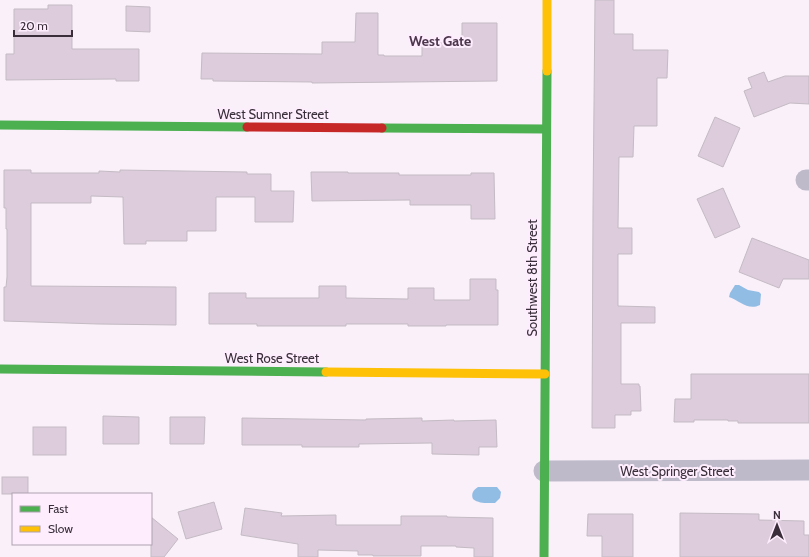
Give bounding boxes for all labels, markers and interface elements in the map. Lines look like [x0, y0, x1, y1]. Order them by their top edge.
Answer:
scale bar [14, 12, 72, 38]
text: 20 m [20, 18, 48, 33]
district label: West Gate [409, 32, 471, 50]
street label: West Sumner Street [217, 106, 329, 122]
street label: Southwest 8th Street [524, 219, 540, 337]
street label: West Rose Street [225, 350, 320, 366]
street label: West Springer Street [620, 463, 734, 479]
legend [12, 493, 152, 545]
text: Fast [48, 501, 68, 516]
north arrow [757, 505, 797, 545]
text: N [773, 508, 781, 522]
text: Slow [48, 521, 73, 536]

